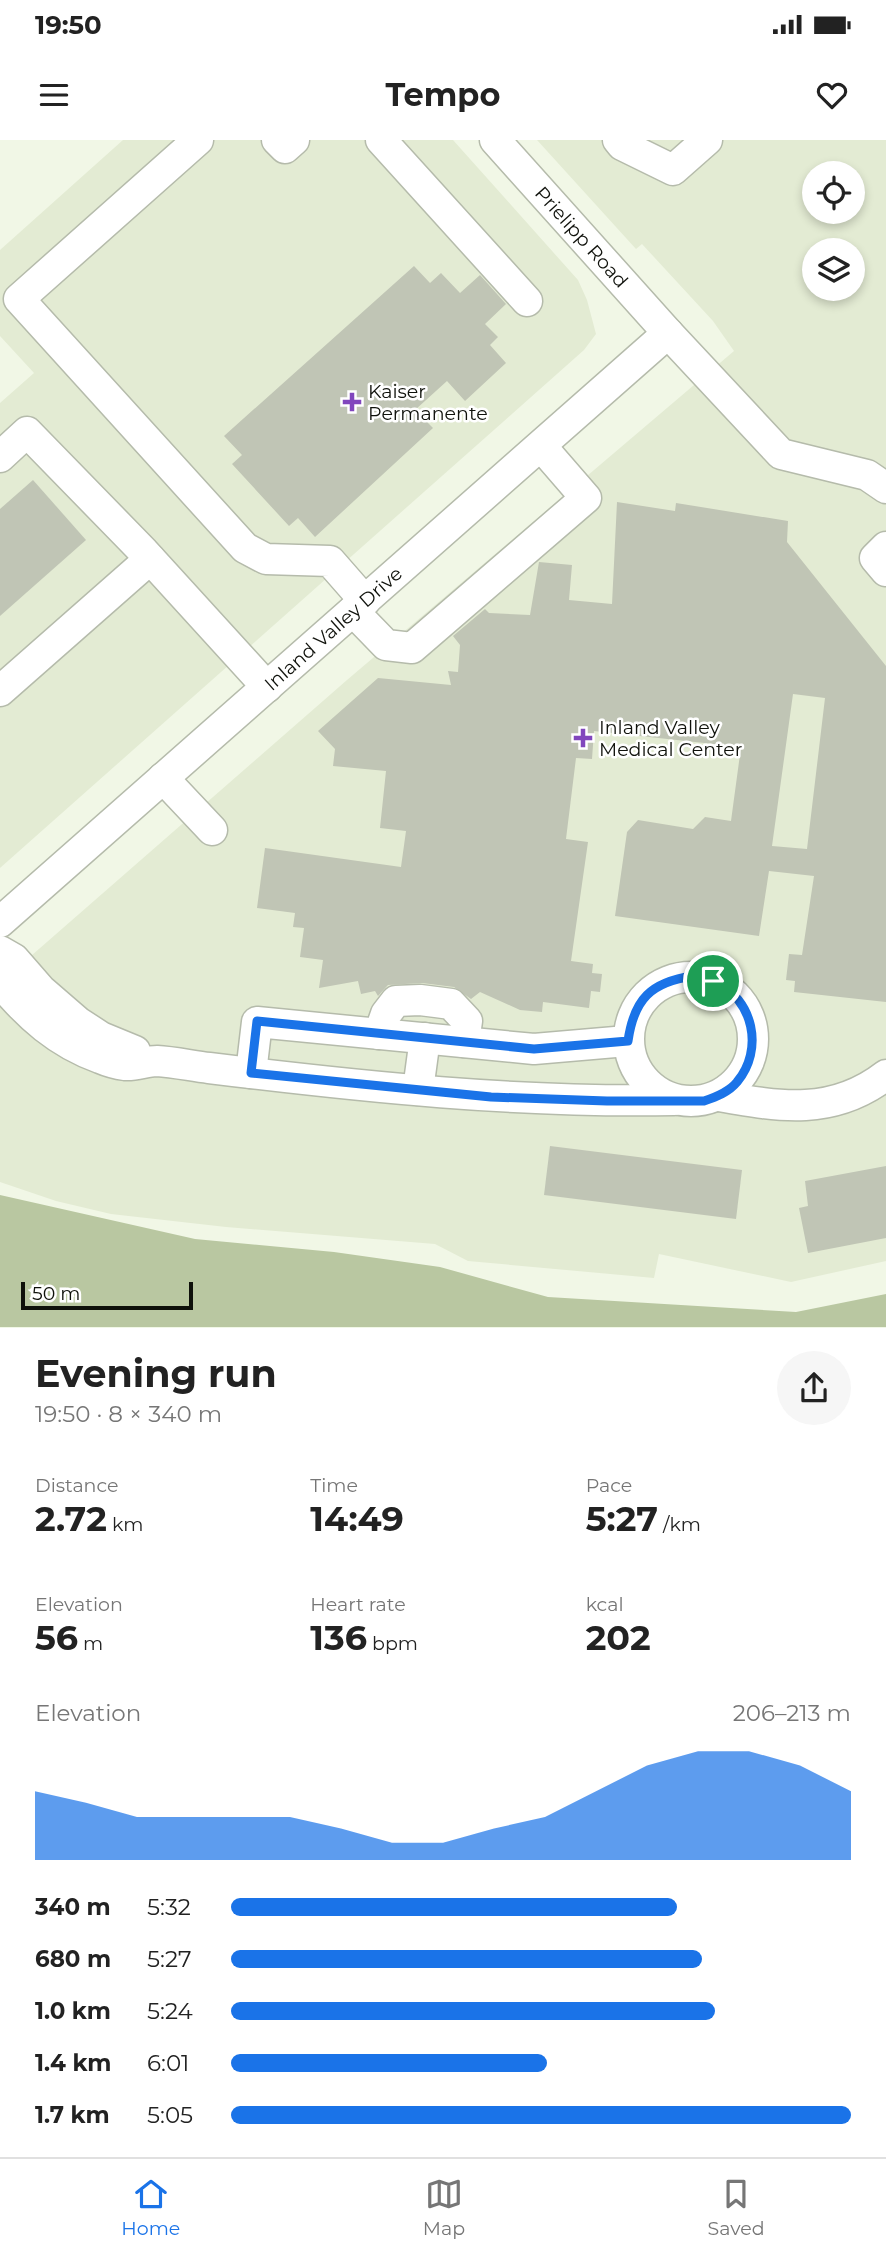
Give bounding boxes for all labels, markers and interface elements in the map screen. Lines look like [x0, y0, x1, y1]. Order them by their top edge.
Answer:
text: 19:50 [35, 9, 102, 41]
text: Tempo [386, 75, 500, 114]
icon: menu [35, 76, 73, 114]
icon: heart [813, 76, 851, 114]
map controls [802, 161, 865, 301]
button: locate [802, 161, 865, 224]
street label: Prielipp Road [530, 181, 633, 292]
button: layers [802, 238, 865, 301]
place label: Kaiser Permanente [368, 380, 488, 425]
marker: Kaiser Permanente [342, 392, 362, 412]
street label: Inland Valley Drive [259, 562, 407, 695]
place label: Inland Valley Medical Center [599, 716, 742, 761]
marker: Inland Valley Medical Center [573, 728, 593, 748]
pin [683, 951, 743, 1011]
icon: arrive [694, 962, 732, 1000]
scale bar [21, 1279, 192, 1310]
text: 50 m [32, 1282, 80, 1305]
text: Evening run [35, 1350, 277, 1397]
button: share [777, 1351, 851, 1425]
text: 19:50 · 8 × 340 m [35, 1400, 222, 1428]
text: Distance [35, 1474, 118, 1497]
text: Time [310, 1474, 358, 1497]
text: Pace [586, 1474, 632, 1497]
text: 2.72 [35, 1497, 107, 1540]
text: 14:49 [310, 1497, 404, 1540]
text: 5:27 [586, 1497, 658, 1540]
text: km [107, 1513, 143, 1536]
text: /km [658, 1513, 701, 1536]
text: Elevation [35, 1593, 123, 1616]
text: Heart rate [310, 1593, 406, 1616]
text: kcal [586, 1593, 624, 1616]
text: 56 [35, 1616, 78, 1659]
text: 136 [310, 1616, 367, 1659]
text: 202 [586, 1616, 651, 1659]
text: m [78, 1632, 103, 1655]
text: bpm [367, 1632, 418, 1655]
text: Elevation [35, 1699, 141, 1727]
text: 206–213 m [733, 1699, 851, 1727]
text: 340 m [35, 1893, 111, 1921]
text: 5:32 [147, 1893, 191, 1921]
text: 680 m [35, 1945, 111, 1973]
text: 5:27 [147, 1945, 191, 1973]
text: 1.0 km [35, 1997, 111, 2025]
text: 5:24 [147, 1997, 193, 2025]
text: 1.4 km [35, 2049, 112, 2077]
text: 6:01 [147, 2049, 189, 2077]
text: 1.7 km [35, 2101, 110, 2129]
text: 5:05 [147, 2101, 193, 2129]
tab: Home [121, 2175, 180, 2240]
tab: Map [423, 2175, 465, 2240]
tab: Saved [708, 2175, 765, 2240]

